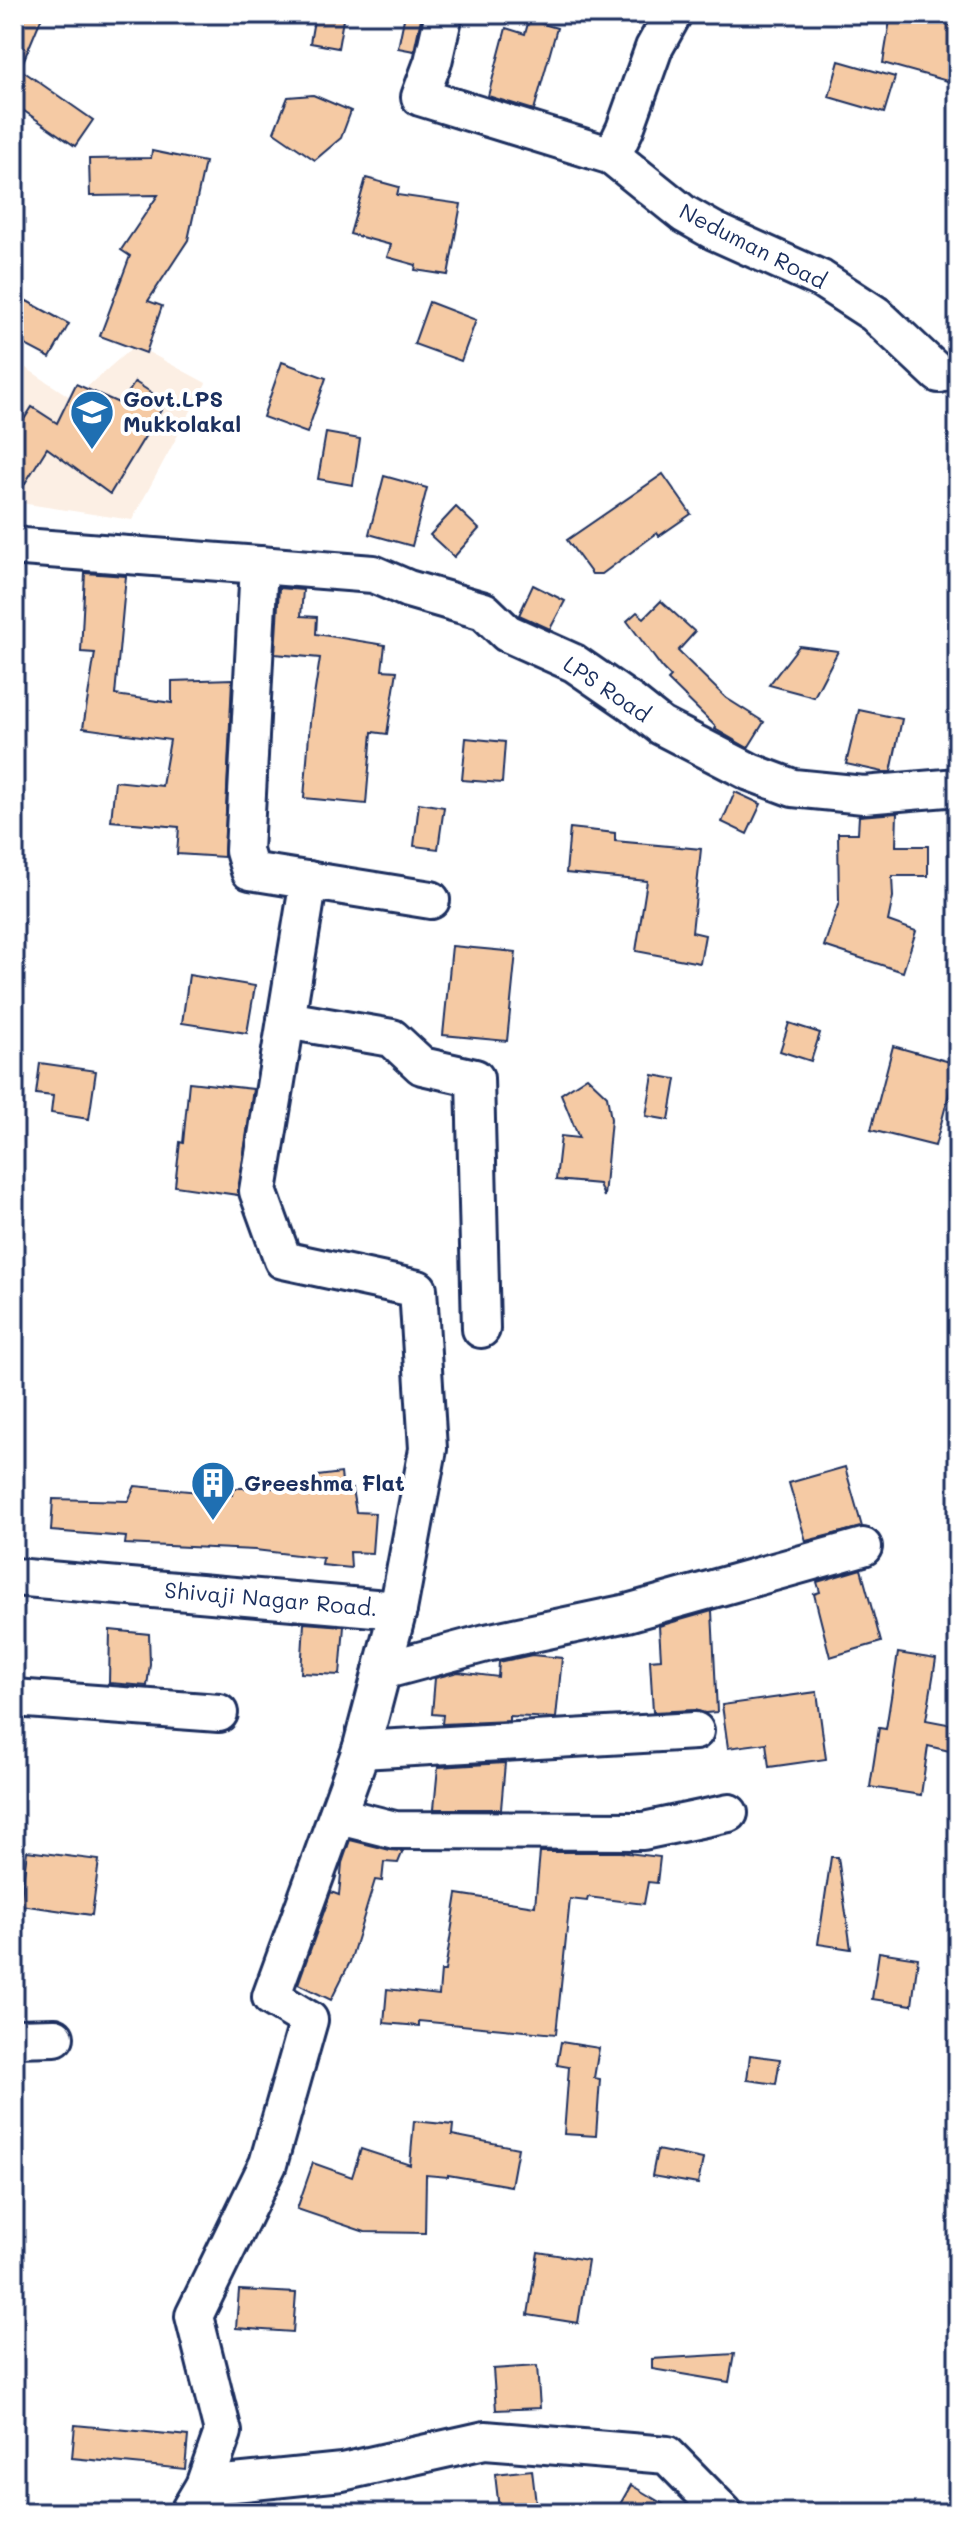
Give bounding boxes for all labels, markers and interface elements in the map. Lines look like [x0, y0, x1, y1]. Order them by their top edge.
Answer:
street label: Neduman Road [675, 196, 832, 295]
place label: Govt.LPS Mukkolakal [123, 384, 241, 438]
school or university icon: Govt.LPS Mukkolakal [68, 388, 116, 451]
street label: LPS Road [558, 649, 657, 728]
building icon: Greeshma Flat [189, 1459, 237, 1522]
place label: Greeshma Flat [244, 1468, 405, 1497]
street label: Shivaji Nagar Road. [163, 1575, 379, 1622]

